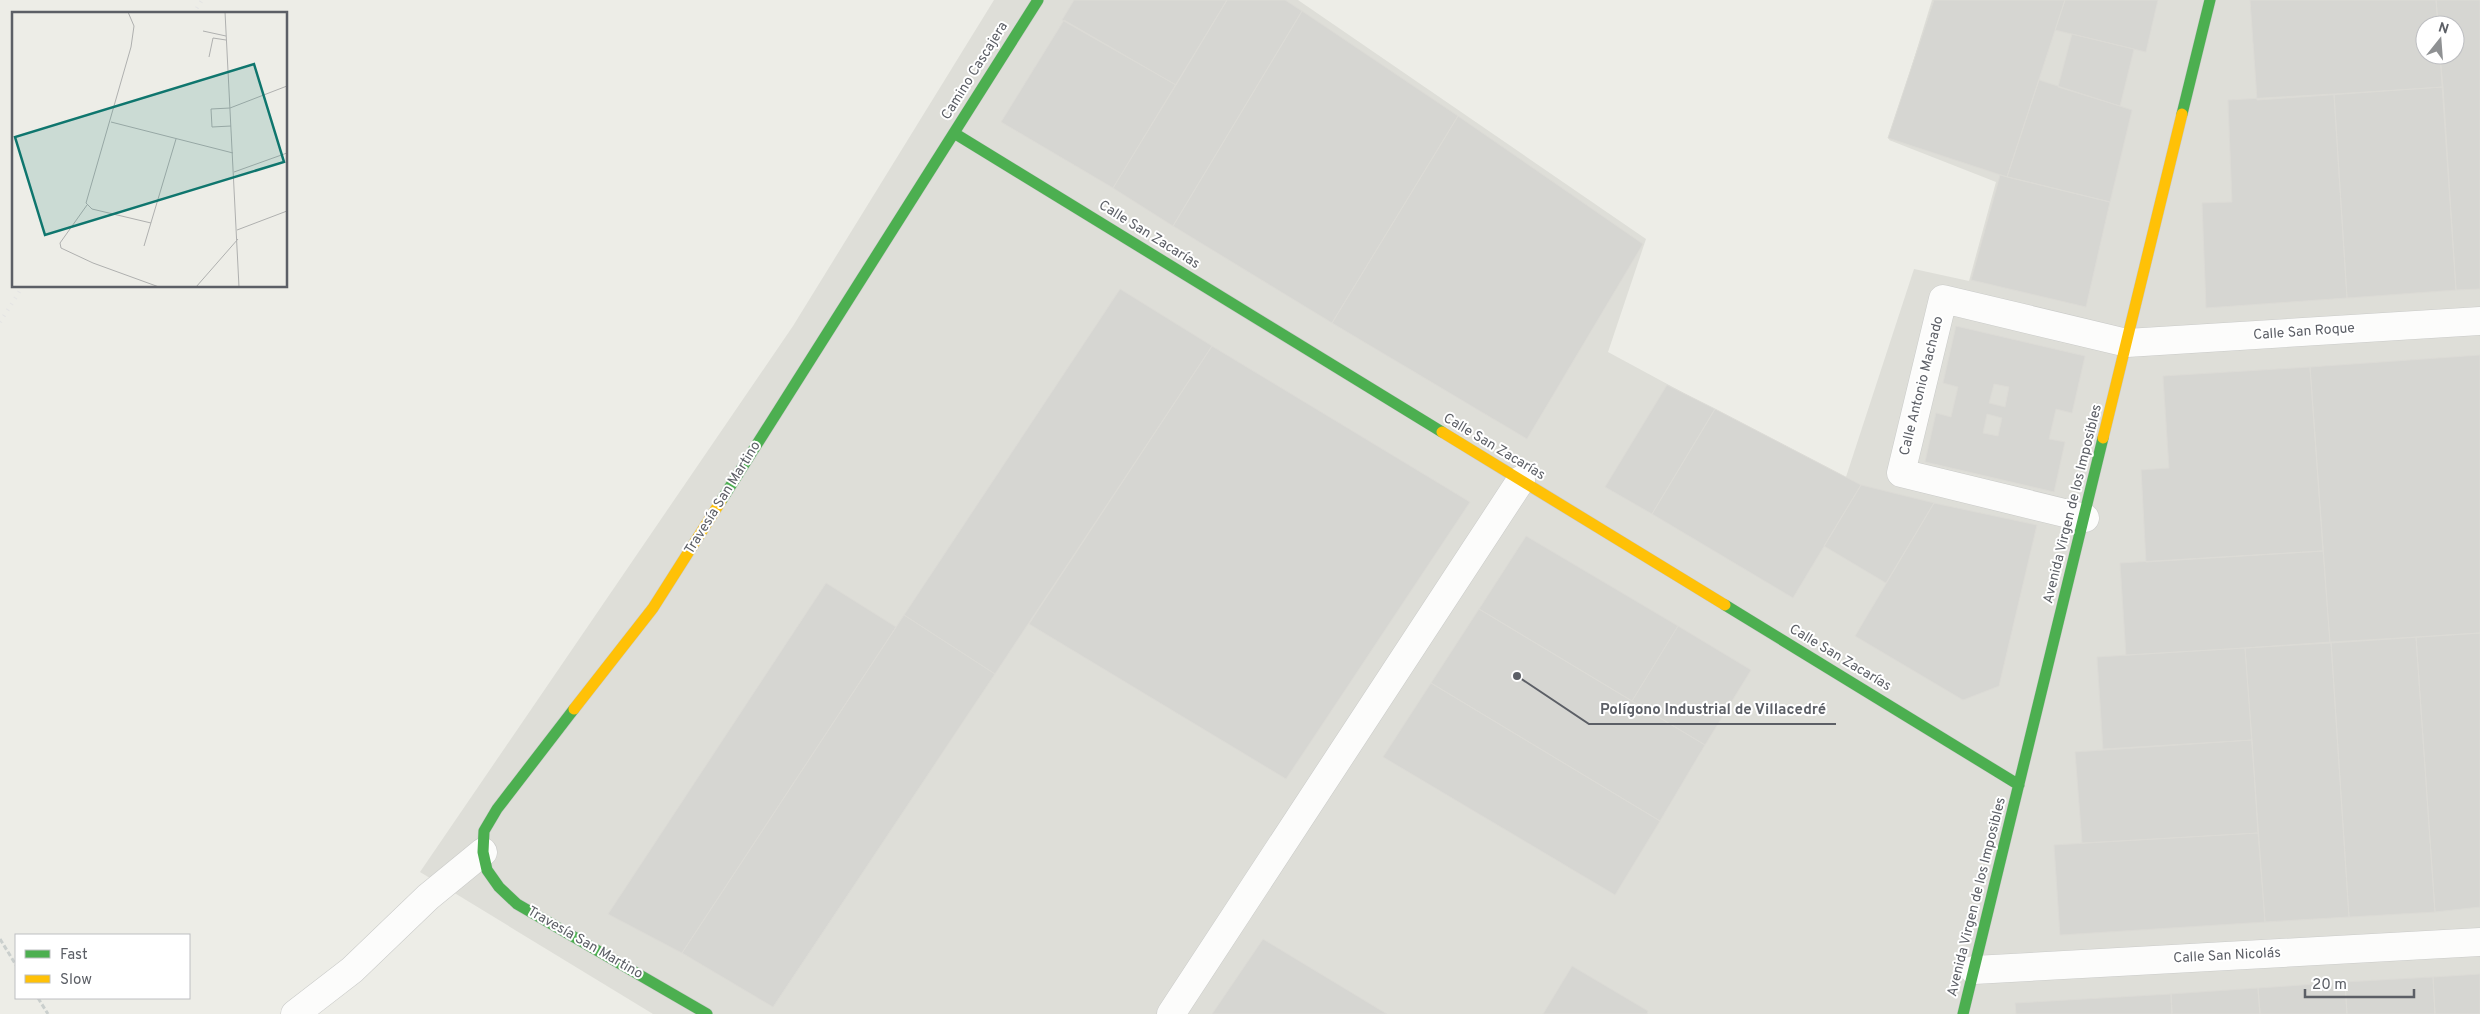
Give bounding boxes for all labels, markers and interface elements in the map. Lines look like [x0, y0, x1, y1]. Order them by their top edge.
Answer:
inset map [12, 12, 288, 288]
north arrow [2415, 15, 2465, 65]
street label: Camino Cascajera [938, 19, 1012, 123]
text: N [2436, 19, 2451, 39]
street label: Calle San Zacarías [1095, 197, 1203, 273]
street label: Calle Antonio Machado [1896, 314, 1948, 458]
street label: Calle San Roque [2253, 320, 2355, 344]
street label: Avenida Virgen de los Imposibles [2040, 403, 2106, 605]
street label: Calle San Zacarías [1440, 410, 1548, 484]
street label: Travesía San Martino [681, 438, 765, 558]
street label: Calle San Zacarías [1786, 621, 1894, 695]
callout: Polígono Industrial de Villacedré [1589, 694, 1836, 724]
text: Polígono Industrial de Villacedré [1600, 701, 1826, 720]
street label: Avenida Virgen de los Imposibles [1944, 796, 2010, 998]
street label: Travesía San Martino [524, 903, 646, 983]
legend [15, 934, 190, 999]
street label: Calle San Nicolás [2173, 945, 2281, 967]
text: Fast [60, 946, 88, 965]
scale bar [2305, 966, 2414, 998]
text: Slow [60, 971, 92, 990]
text: 20 m [2312, 976, 2347, 995]

